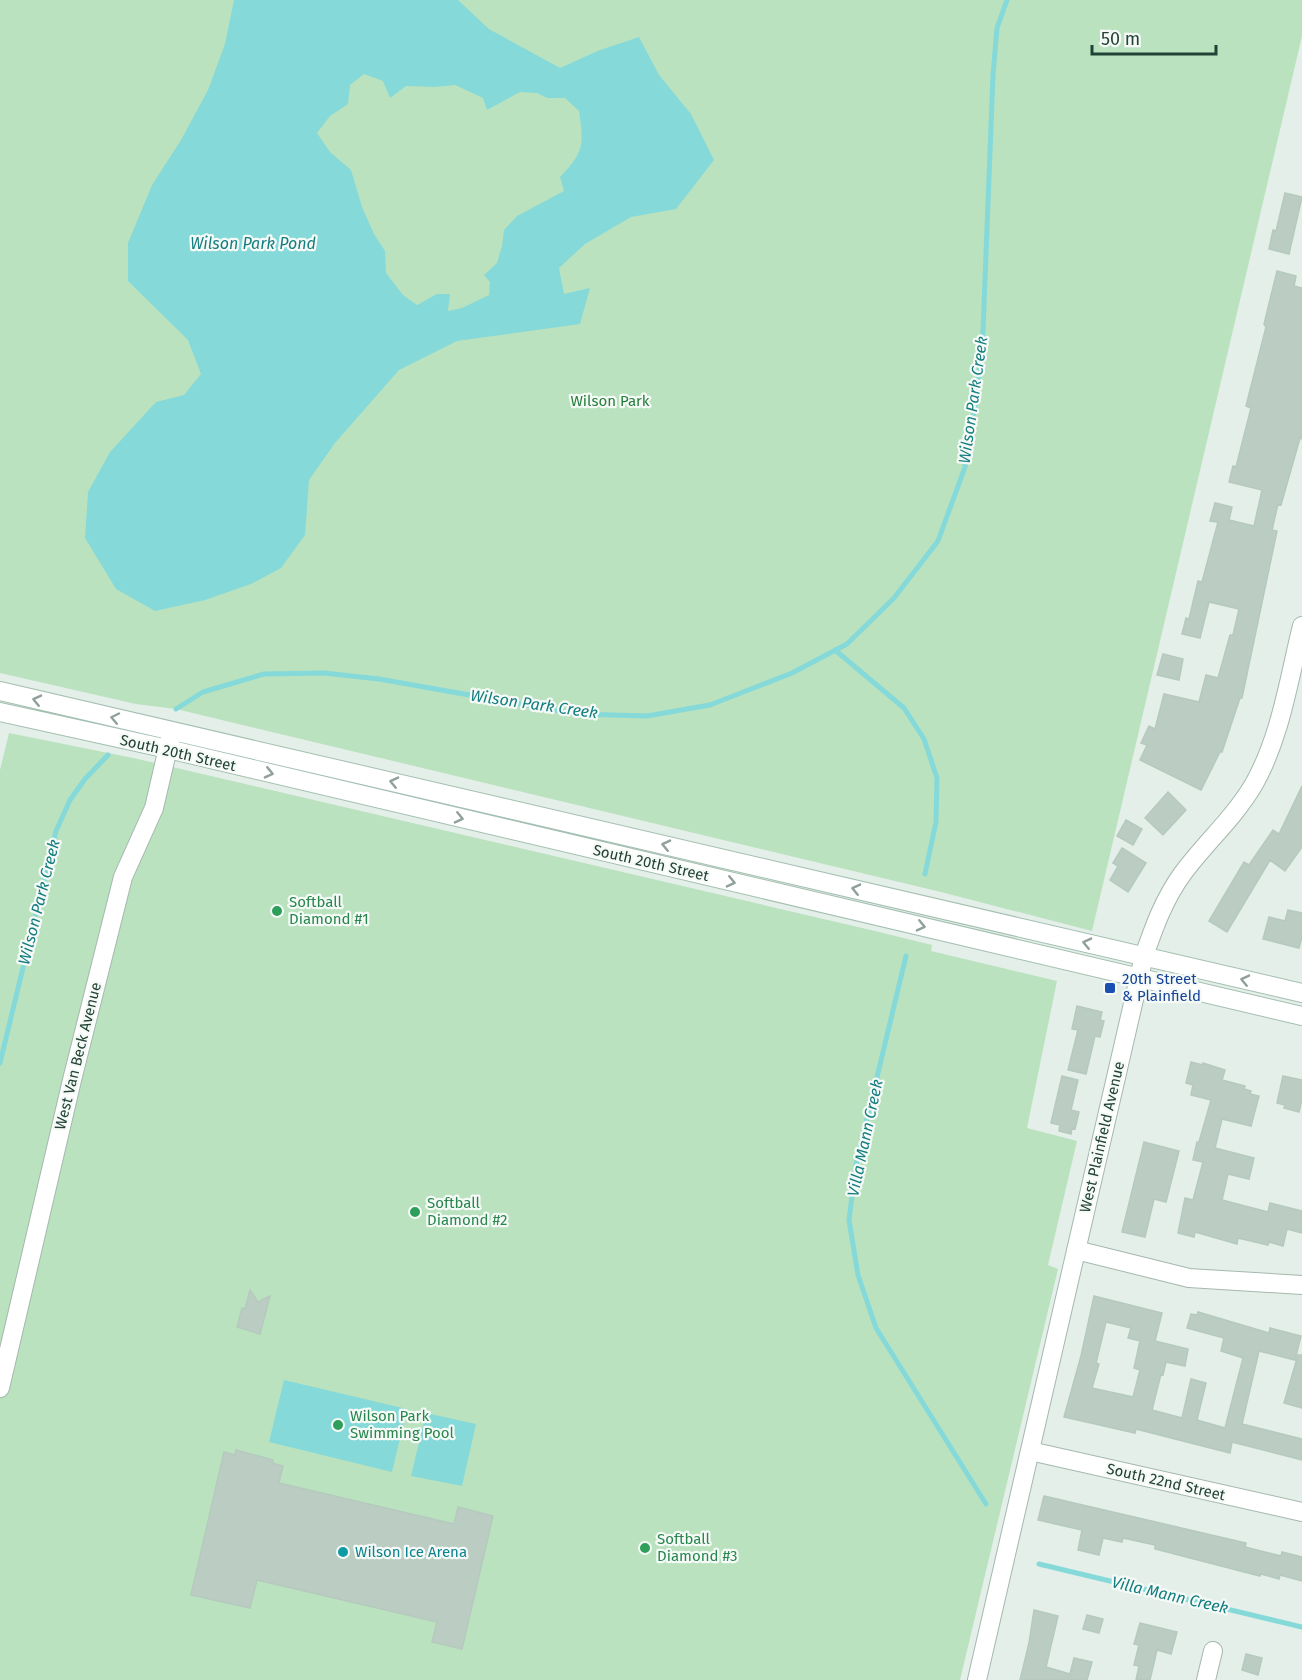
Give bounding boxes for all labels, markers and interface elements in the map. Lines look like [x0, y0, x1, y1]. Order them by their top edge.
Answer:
scale bar [1092, 18, 1216, 56]
text: 50 m [1101, 28, 1140, 50]
water label: Wilson Park Pond [190, 234, 316, 253]
water label: Wilson Park Creek [955, 335, 991, 465]
park label: Wilson Park [570, 392, 650, 410]
water label: Wilson Park Creek [469, 686, 599, 722]
one-way arrow [32, 695, 42, 708]
one-way arrow [110, 712, 120, 725]
street label: South 20th Street [118, 731, 238, 775]
one-way arrow [264, 766, 274, 779]
one-way arrow [390, 776, 400, 789]
one-way arrow [454, 811, 464, 824]
water label: Wilson Park Creek [14, 837, 64, 967]
one-way arrow [661, 839, 671, 852]
street label: South 20th Street [591, 841, 711, 885]
one-way arrow [726, 875, 736, 888]
one-way arrow [851, 883, 861, 896]
place label: Softball Diamond #1 [289, 893, 369, 928]
marker: Softball Diamond #1 [270, 904, 284, 918]
one-way arrow [916, 919, 926, 932]
one-way arrow [1082, 937, 1092, 950]
place label: 20th Street & Plainfield [1122, 970, 1201, 1005]
one-way arrow [1240, 974, 1250, 987]
street label: West Van Beck Avenue [51, 980, 105, 1132]
marker: 20th Street & Plainfield [1103, 981, 1117, 995]
street label: West Plainfield Avenue [1076, 1060, 1128, 1214]
water label: Villa Mann Creek [843, 1077, 887, 1198]
place label: Softball Diamond #2 [427, 1194, 507, 1229]
marker: Softball Diamond #2 [408, 1205, 422, 1219]
place label: Wilson Park Swimming Pool [350, 1407, 454, 1442]
marker: Wilson Park Swimming Pool [331, 1418, 345, 1432]
street label: South 22nd Street [1105, 1460, 1228, 1505]
place label: Softball Diamond #3 [657, 1530, 738, 1565]
marker: Softball Diamond #3 [638, 1541, 652, 1555]
place label: Wilson Ice Arena [355, 1543, 467, 1561]
marker: Wilson Ice Arena [336, 1545, 350, 1559]
water label: Villa Mann Creek [1110, 1572, 1231, 1618]

